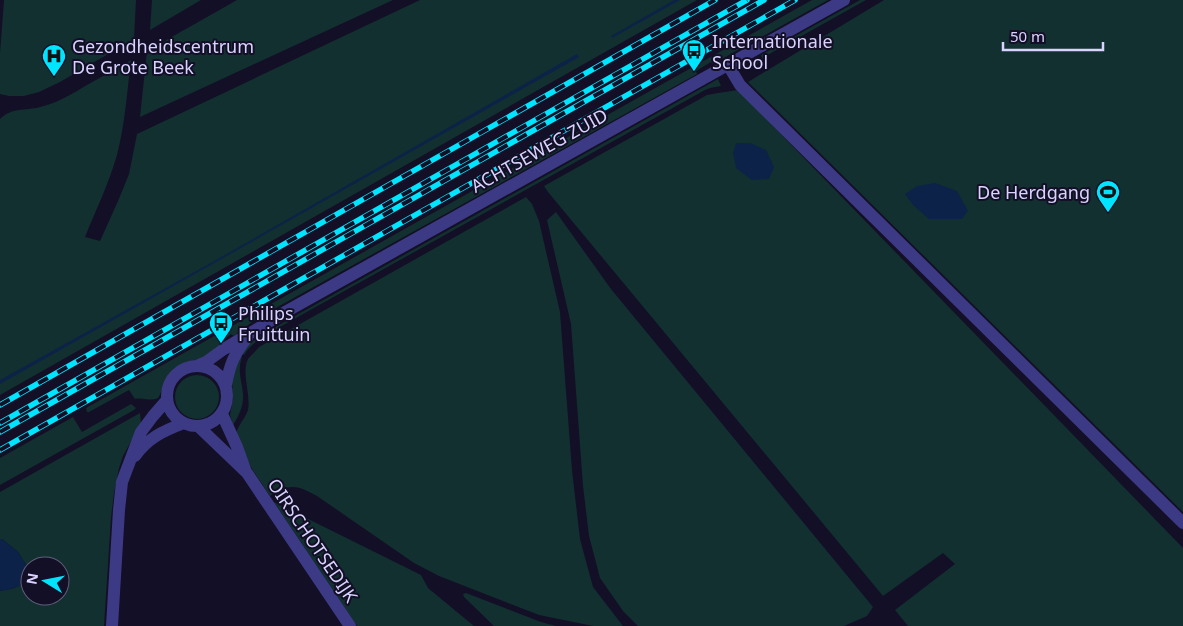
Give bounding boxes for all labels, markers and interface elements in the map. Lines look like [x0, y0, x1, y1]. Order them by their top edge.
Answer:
scale bar [1003, 20, 1103, 52]
text: 50 m [1010, 26, 1045, 46]
place label: Internationale School [712, 29, 833, 74]
place label: Gezondheidscentrum De Grote Beek [72, 34, 254, 79]
bus stop icon: Internationale School [681, 38, 707, 72]
hospital icon: Gezondheidscentrum De Grote Beek [41, 43, 67, 77]
street label: ACHTSEWEG ZUID [466, 102, 612, 198]
sports icon: De Herdgang [1095, 179, 1121, 213]
place label: De Herdgang [977, 180, 1090, 204]
place label: Philips Fruittuin [238, 301, 310, 346]
bus stop icon: Philips Fruittuin [208, 310, 234, 344]
street label: OIRSCHOTSEDIJK [263, 473, 364, 607]
north arrow [20, 556, 70, 606]
text: N [21, 571, 42, 586]

